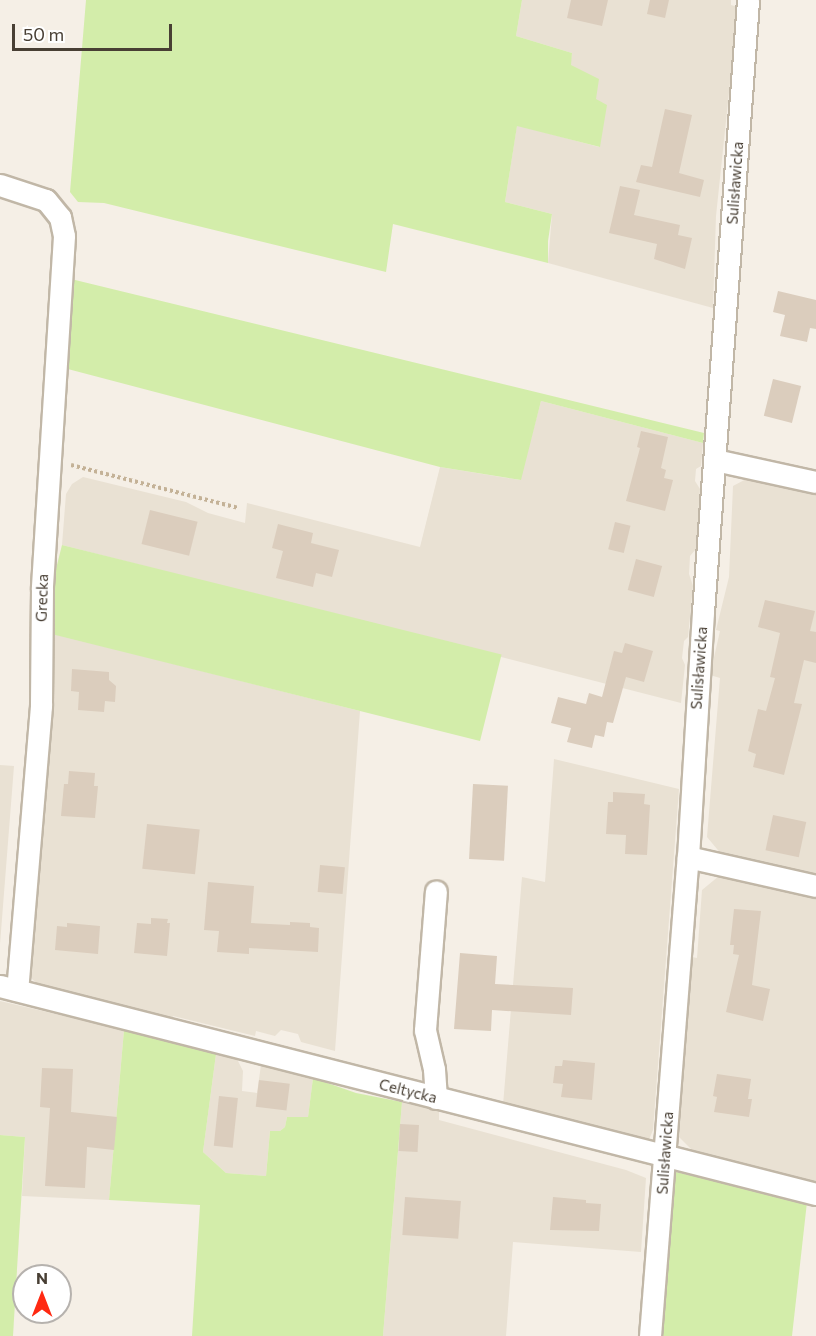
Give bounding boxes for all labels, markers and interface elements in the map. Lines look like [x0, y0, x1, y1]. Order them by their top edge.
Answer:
scale bar [15, 12, 176, 50]
text: 50 m [23, 23, 64, 45]
street label: Sulisławicka [723, 141, 747, 225]
street label: Grecka [32, 574, 52, 622]
street label: Sulisławicka [687, 626, 711, 710]
street label: Celtycka [377, 1075, 439, 1107]
street label: Sulisławicka [653, 1111, 677, 1195]
north arrow [12, 1264, 72, 1324]
text: N [36, 1268, 48, 1287]

